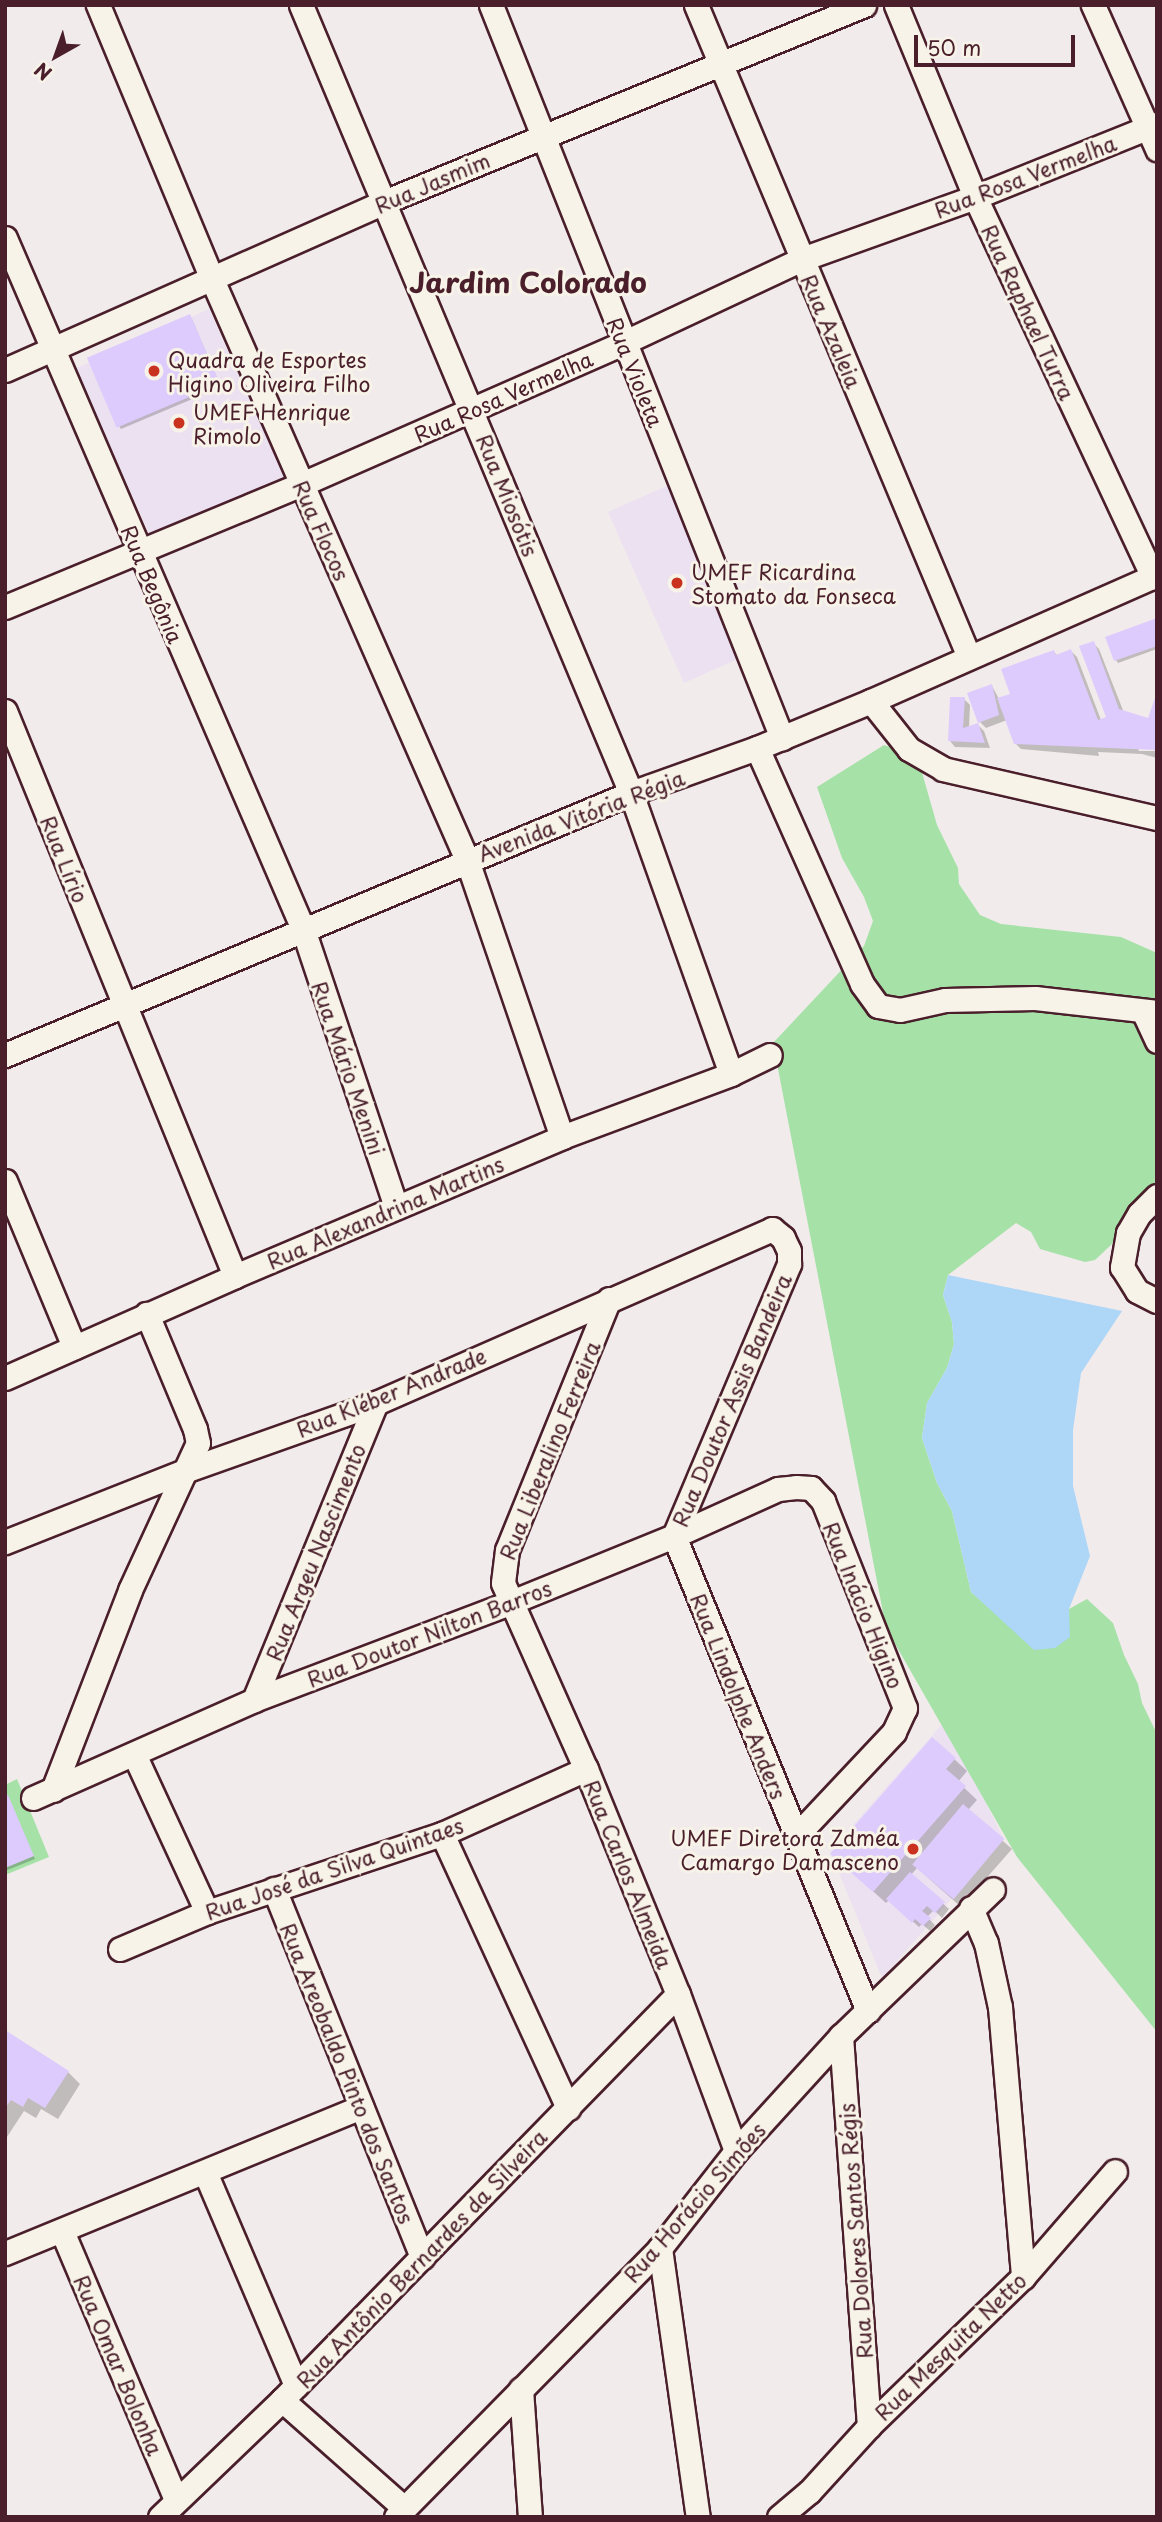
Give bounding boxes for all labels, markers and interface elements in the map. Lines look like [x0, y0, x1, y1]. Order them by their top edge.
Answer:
north arrow [21, 21, 91, 91]
scale bar [917, 21, 1078, 65]
text: 50 m [927, 31, 981, 63]
text: N [28, 57, 57, 88]
street label: Rua Rosa Vermelha [929, 129, 1121, 223]
street label: Rua Jasmim [369, 146, 495, 218]
street label: Rua Raphael Turra [977, 219, 1081, 405]
district label: Jardim Colorado [409, 265, 647, 299]
street label: Rua Azaleia [797, 270, 867, 392]
street label: Rua Violeta [602, 313, 670, 431]
street label: Rua Rosa Vermelha [409, 345, 597, 447]
place label: Quadra de Esportes Higino Oliveira Filho [168, 346, 372, 396]
marker: Quadra de Esportes Higino Oliveira Filho [146, 363, 162, 379]
place label: UMEF Henrique Rimolo [193, 398, 353, 448]
marker: UMEF Henrique Rimolo [171, 415, 187, 431]
street label: Rua Miosótis [472, 430, 544, 560]
street label: Rua Flocos [289, 476, 355, 584]
street label: Rua Begônia [116, 520, 190, 648]
place label: UMEF Ricardina Stomato da Fonseca [691, 558, 895, 608]
marker: UMEF Ricardina Stomato da Fonseca [669, 575, 685, 591]
street label: Avenida Vitória Régia [475, 764, 687, 866]
street label: Rua Lírio [36, 812, 94, 906]
street label: Rua Mário Menini [308, 978, 390, 1158]
street label: Rua Alexandrina Martins [262, 1150, 508, 1274]
street label: Rua Doutor Assis Bandeira [666, 1270, 796, 1530]
street label: Rua Liberalino Ferreira [494, 1337, 604, 1563]
street label: Rua Kléber Andrade [291, 1342, 491, 1442]
street label: Rua Argeu Nascimento [260, 1440, 370, 1664]
street label: Rua Inácio Higino [819, 1517, 909, 1693]
street label: Rua Doutor Nilton Barros [303, 1575, 555, 1691]
street label: Rua Lindolphe Anders [686, 1589, 792, 1803]
street label: Rua Carlos Almeida [580, 1776, 678, 1972]
street label: Rua José da Silva Quintaes [200, 1812, 468, 1924]
place label: UMEF Diretora Zdméa Camargo Damasceno [670, 1824, 899, 1874]
marker: UMEF Diretora Zdméa Camargo Damasceno [905, 1841, 921, 1857]
street label: Rua Areobaldo Pinto dos Santos [276, 1918, 420, 2228]
street label: Rua Dolores Santos Régis [833, 2102, 877, 2360]
street label: Rua Horácio Simões [618, 2117, 770, 2287]
street label: Rua Antônio Bernardes da Silveira [290, 2123, 552, 2393]
street label: Rua Mesquita Netto [868, 2266, 1032, 2426]
street label: Rua Omar Bolonha [69, 2271, 169, 2459]

